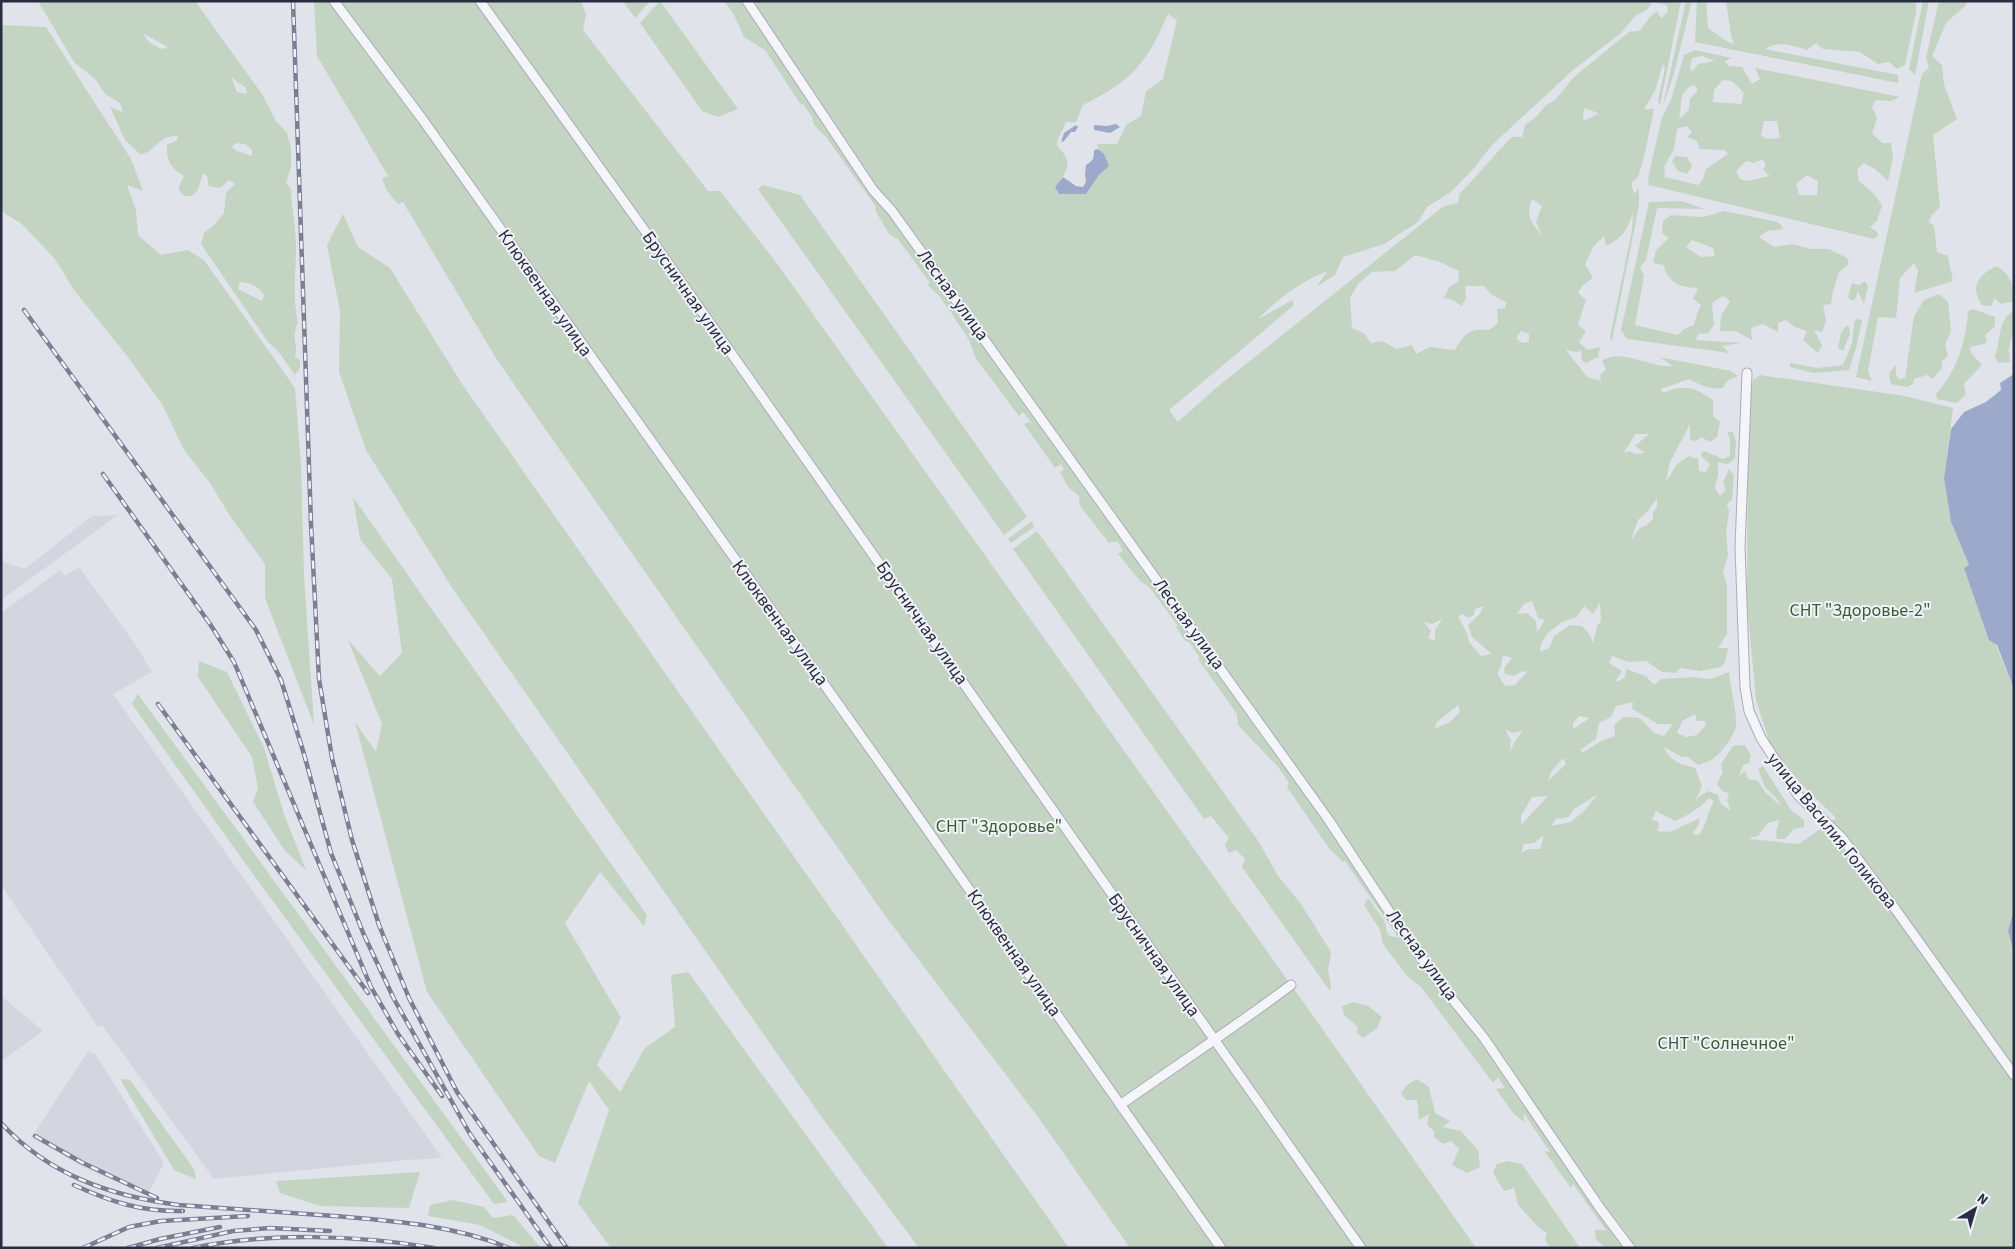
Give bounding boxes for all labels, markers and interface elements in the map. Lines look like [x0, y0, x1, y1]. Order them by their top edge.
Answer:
street label: Клюквенная улица [492, 224, 598, 362]
street label: Брусничная улица [636, 226, 740, 360]
street label: Лесная улица [911, 244, 995, 346]
street label: Клюквенная улица [726, 555, 834, 691]
street label: Брусничная улица [870, 556, 974, 690]
street label: Лесная улица [1147, 573, 1231, 675]
park label: СНТ "Здоровье-2" [1789, 598, 1931, 623]
street label: улица Василия Голикова [1761, 748, 1903, 914]
park label: СНТ "Здоровье" [936, 814, 1062, 839]
street label: Клюквенная улица [961, 884, 1067, 1022]
street label: Брусничная улица [1102, 888, 1206, 1022]
street label: Лесная улица [1380, 904, 1464, 1006]
park label: СНТ "Солнечное" [1657, 1031, 1795, 1056]
north arrow [1950, 1184, 2000, 1234]
text: N [1973, 1189, 1992, 1210]

